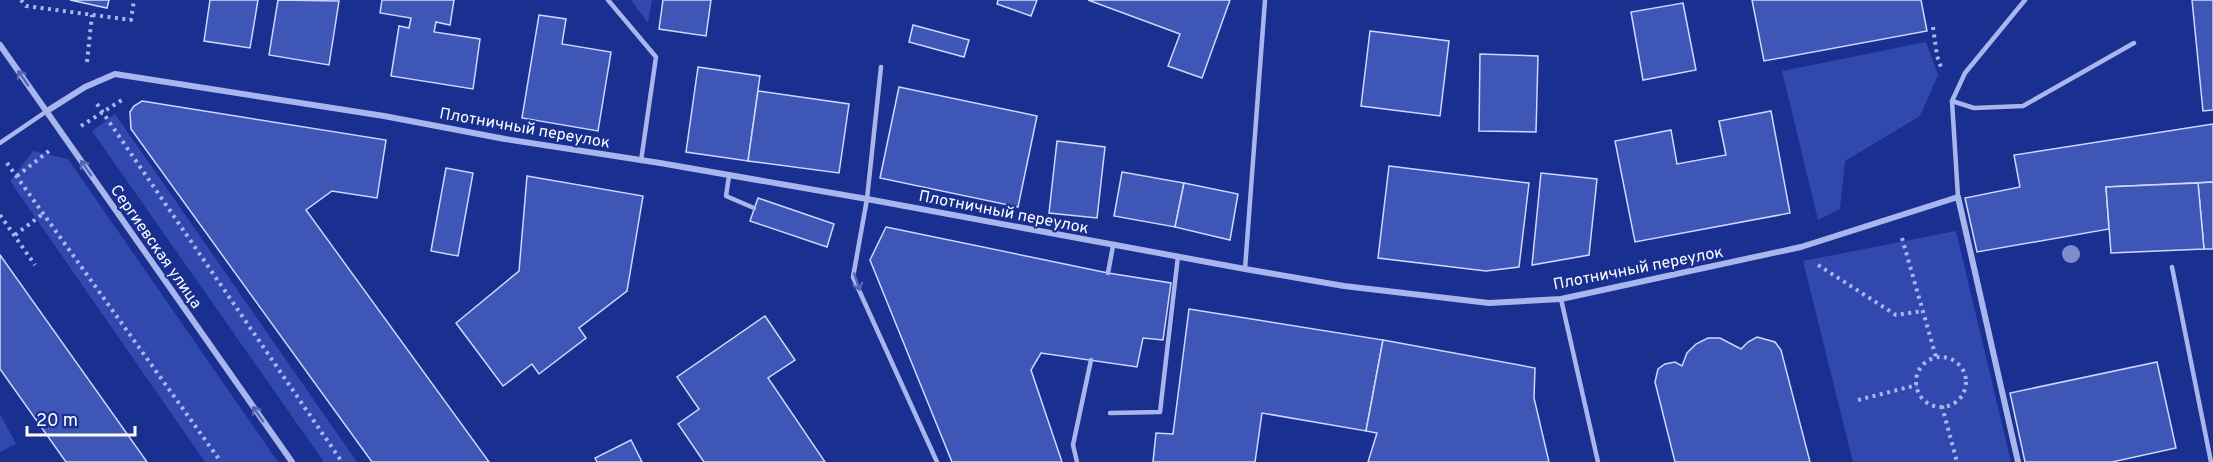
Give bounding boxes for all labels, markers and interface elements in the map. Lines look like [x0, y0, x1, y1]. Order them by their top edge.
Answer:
one-way arrow [17, 70, 29, 87]
street label: Плотничный переулок [438, 104, 612, 154]
one-way arrow [80, 160, 92, 177]
street label: Сергиевская улица [105, 181, 206, 313]
street label: Плотничный переулок [917, 187, 1090, 239]
street label: Плотничный переулок [1552, 243, 1725, 295]
one-way arrow [852, 273, 863, 292]
scale bar [27, 399, 135, 437]
one-way arrow [252, 406, 264, 423]
text: 20 m [36, 410, 78, 433]

